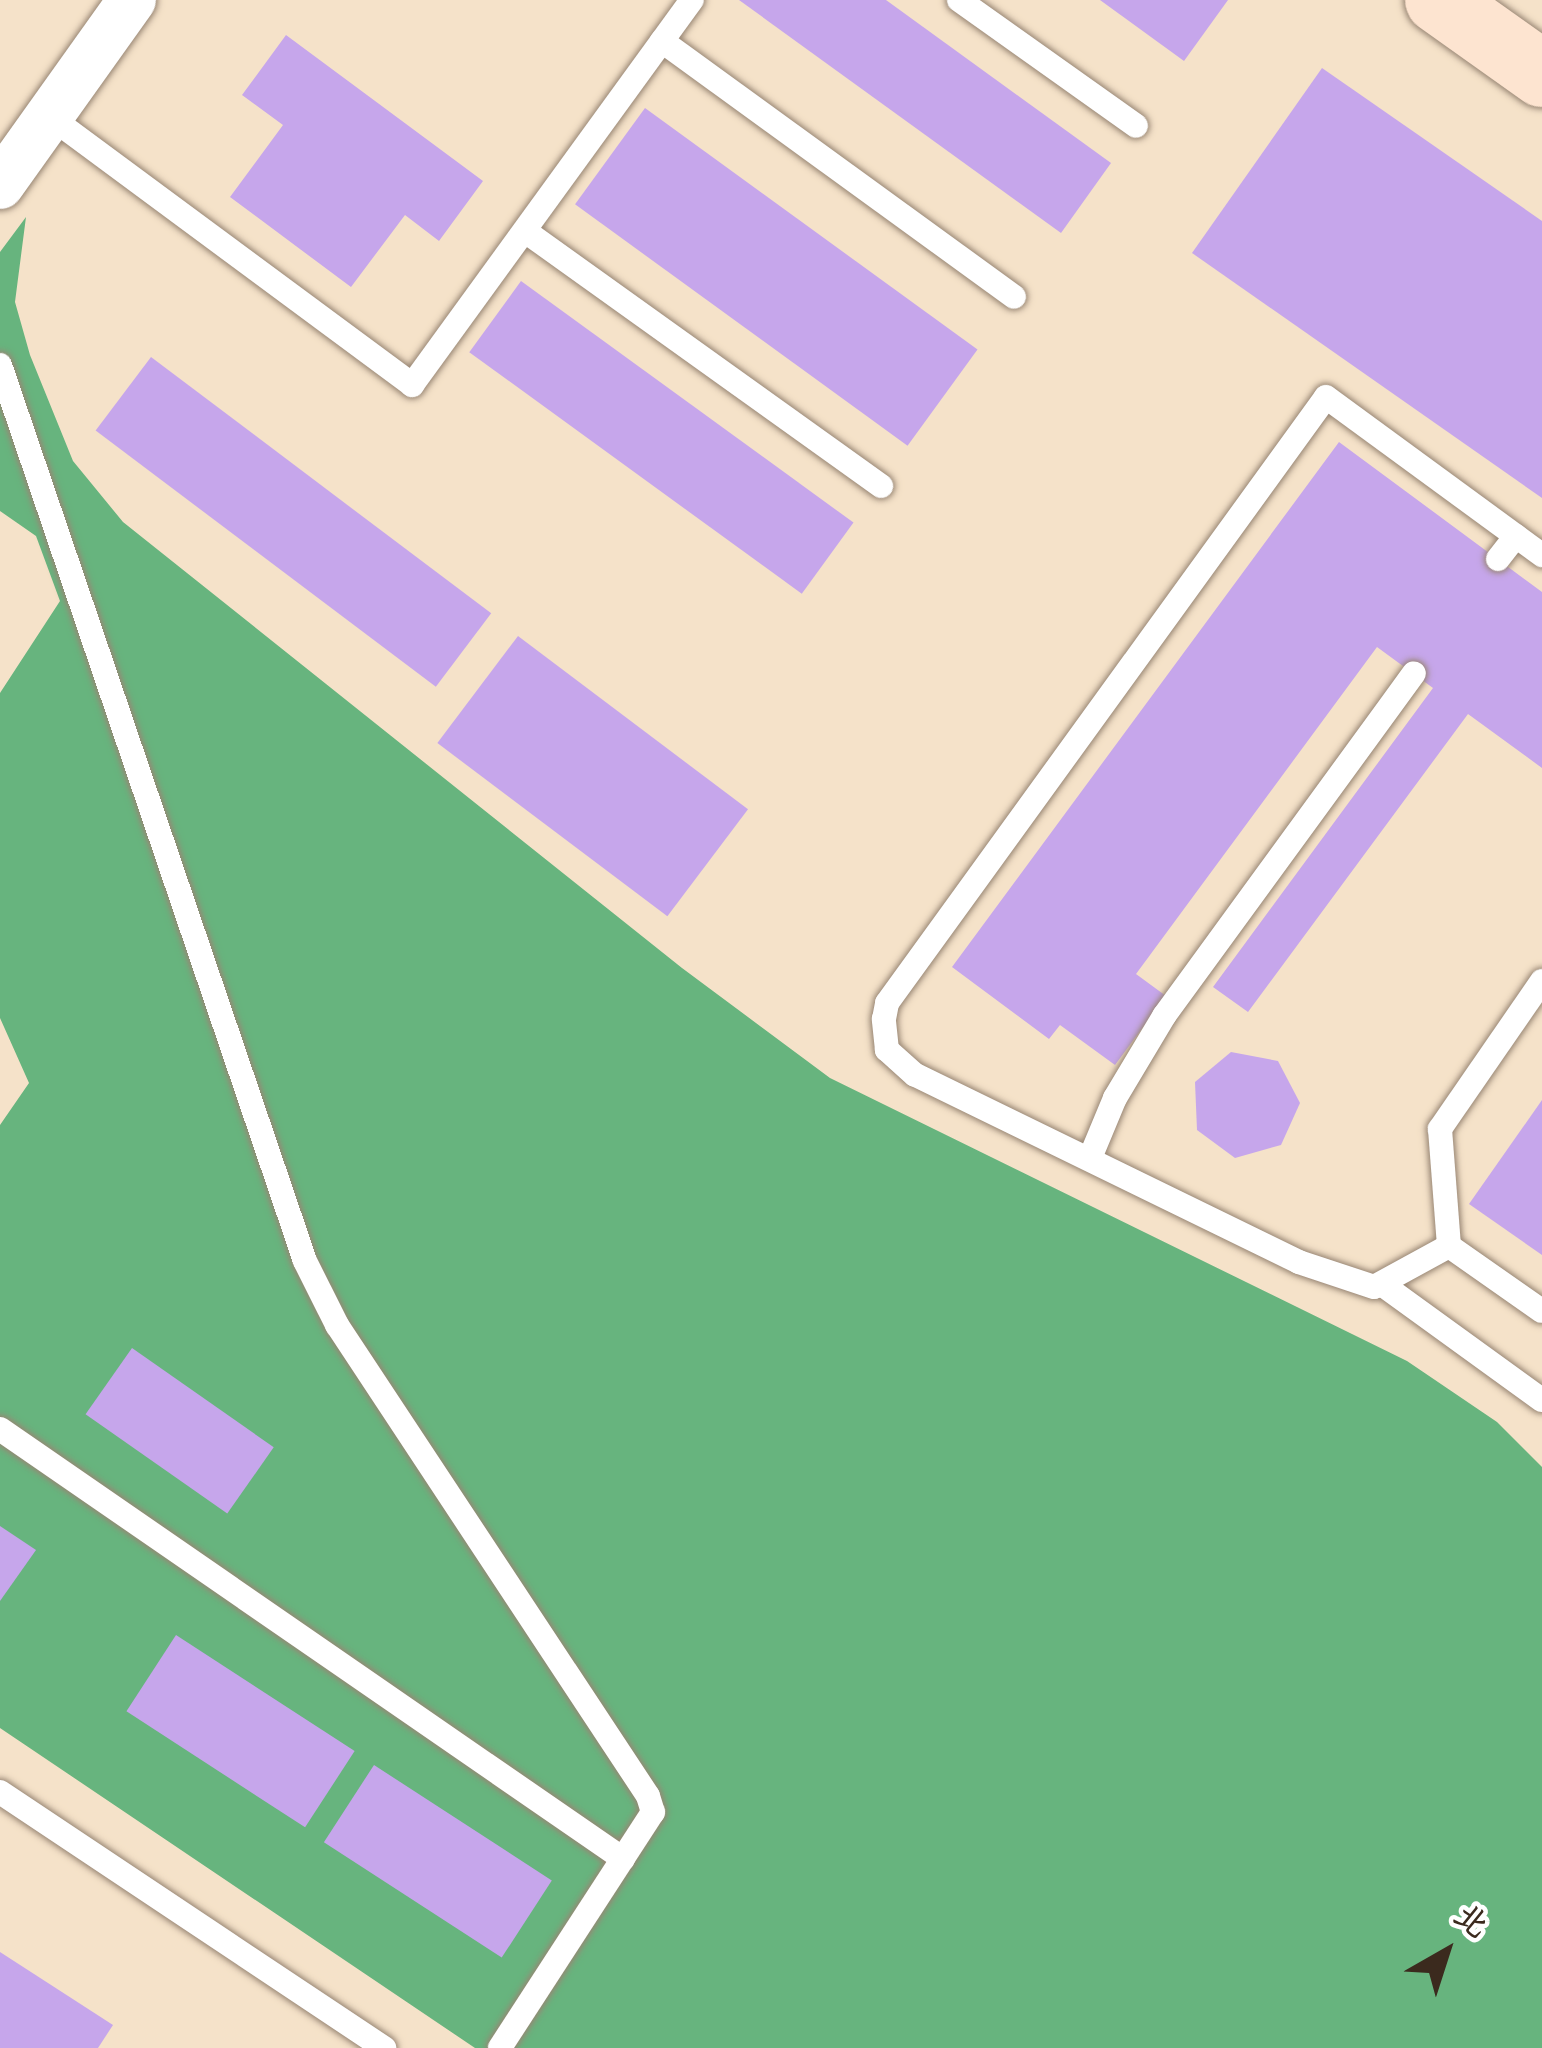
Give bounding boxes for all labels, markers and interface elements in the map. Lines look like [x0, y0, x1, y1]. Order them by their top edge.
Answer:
north arrow [1386, 1892, 1506, 2012]
text: 北 [1444, 1899, 1493, 1949]

